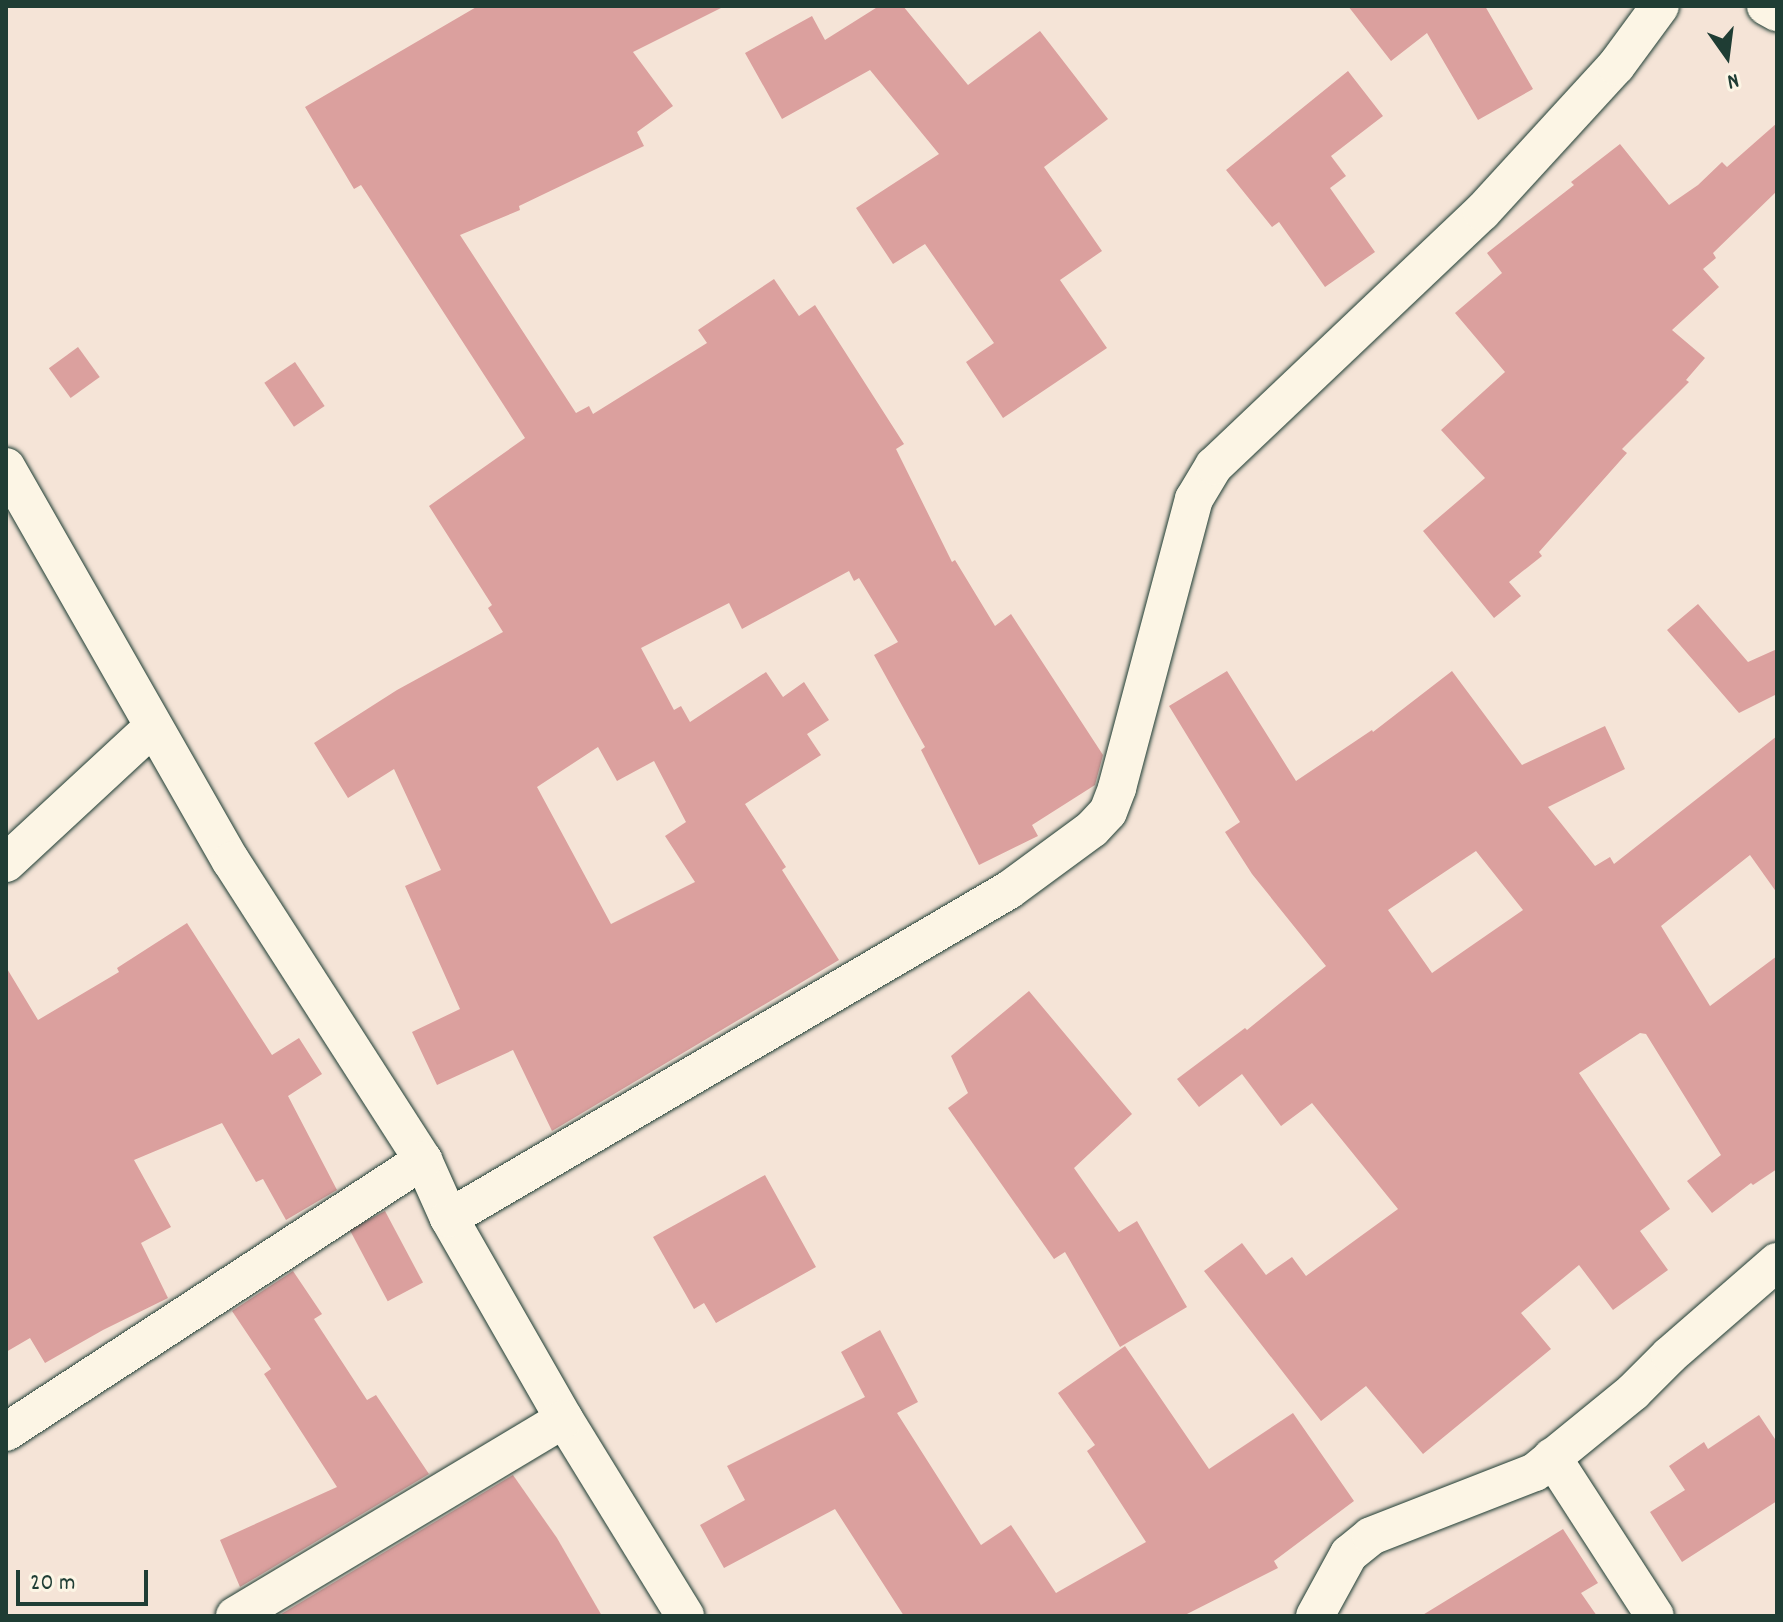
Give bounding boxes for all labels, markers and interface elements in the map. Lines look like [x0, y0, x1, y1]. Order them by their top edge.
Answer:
north arrow [1687, 16, 1767, 96]
text: N [1724, 63, 1742, 96]
scale bar [20, 1554, 152, 1604]
text: 20 m [30, 1567, 76, 1601]

